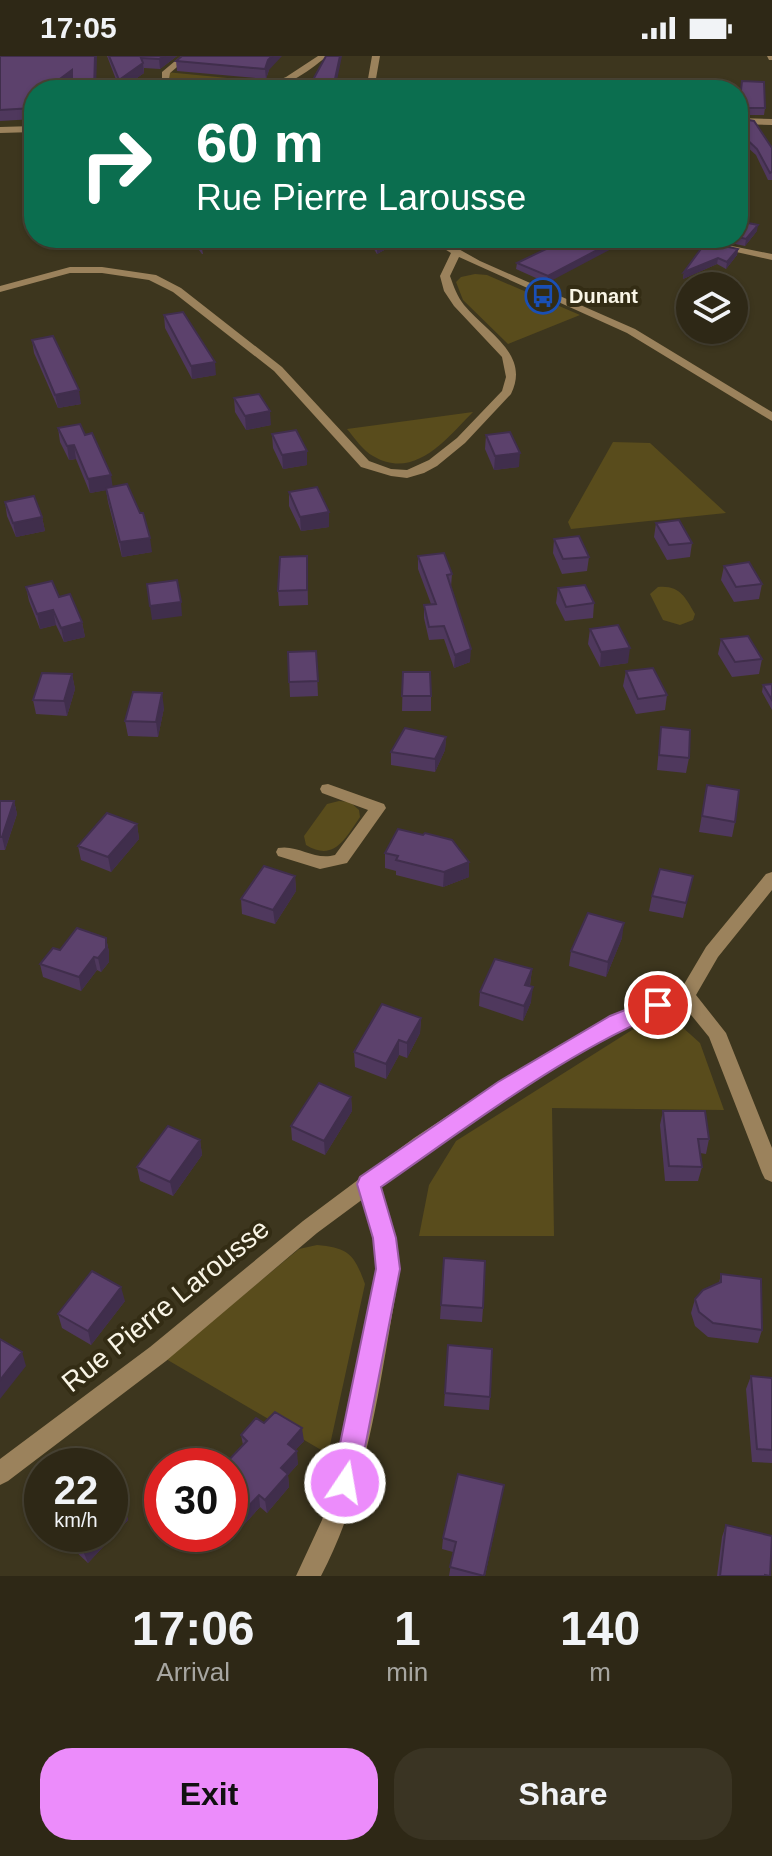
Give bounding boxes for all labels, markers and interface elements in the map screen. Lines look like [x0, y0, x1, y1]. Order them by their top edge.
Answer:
text: 17:05 [40, 11, 117, 44]
text: 60 m [196, 111, 324, 174]
icon: right [64, 112, 168, 216]
text: Rue Pierre Larousse [196, 177, 526, 218]
map controls [676, 272, 748, 344]
button: layers [676, 272, 748, 344]
bus stop icon: Dunant [524, 277, 562, 315]
place label: Dunant [569, 285, 638, 307]
pin [624, 971, 692, 1039]
icon: arrive [636, 983, 680, 1027]
street label: Rue Pierre Larousse [56, 1213, 275, 1398]
position arrow [303, 1441, 387, 1525]
speed limit sign: 30 [144, 1448, 248, 1552]
text: 22 [54, 1468, 98, 1512]
text: km/h [54, 1509, 98, 1531]
text: 17:06 [132, 1602, 255, 1655]
text: 1 [394, 1602, 421, 1655]
text: 140 [560, 1602, 640, 1655]
text: Arrival [156, 1657, 230, 1687]
text: min [386, 1657, 428, 1687]
text: m [589, 1657, 611, 1687]
button: Exit [40, 1748, 378, 1840]
button: Share [394, 1748, 732, 1840]

